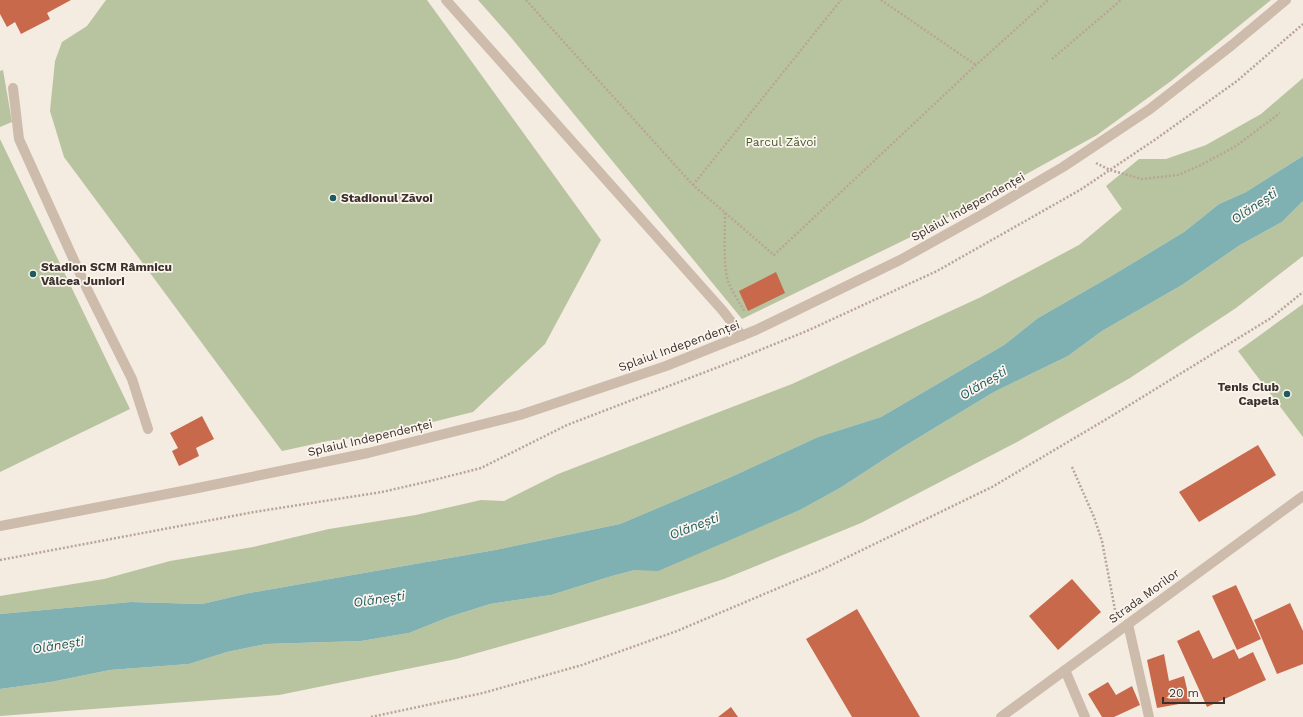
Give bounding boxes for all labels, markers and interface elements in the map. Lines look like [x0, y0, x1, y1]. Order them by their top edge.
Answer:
park label: Parcul Zăvoi [745, 135, 817, 149]
street label: Splaiul Independenței [909, 170, 1027, 244]
water label: Olănești [1228, 185, 1280, 227]
place label: Stadionul Zăvoi [341, 191, 433, 205]
marker: Stadionul Zăvoi [328, 193, 338, 203]
place label: Stadion SCM Râmnicu Vâlcea Juniori [41, 260, 172, 288]
marker: Stadion SCM Râmnicu Vâlcea Juniori [28, 269, 38, 279]
street label: Splaiul Independenței [617, 318, 741, 374]
water label: Olănești [957, 363, 1010, 403]
place label: Tenis Club Capela [1218, 380, 1279, 408]
marker: Tenis Club Capela [1282, 389, 1292, 399]
street label: Splaiul Independenței [306, 417, 434, 459]
water label: Olănești [667, 509, 721, 542]
street label: Strada Morilor [1106, 566, 1182, 626]
water label: Olănești [352, 588, 406, 610]
water label: Olănești [31, 633, 85, 656]
scale bar [1163, 679, 1224, 705]
text: 20 m [1169, 686, 1199, 700]

